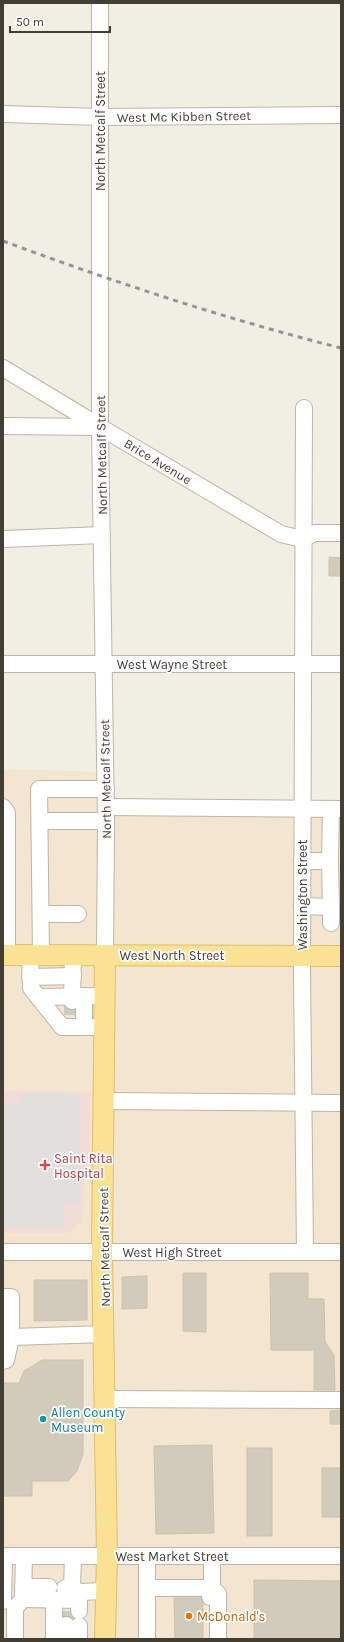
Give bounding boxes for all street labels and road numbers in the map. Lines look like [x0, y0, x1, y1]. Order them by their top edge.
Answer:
street label: North Metcalf Street [93, 71, 108, 191]
street label: West Mc Kibben Street [117, 108, 251, 125]
street label: North Metcalf Street [93, 395, 110, 515]
street label: Brice Avenue [121, 435, 194, 488]
street label: West Wayne Street [117, 657, 227, 672]
street label: North Metcalf Street [97, 719, 114, 839]
street label: Washington Street [295, 840, 310, 950]
street label: West North Street [120, 948, 225, 963]
street label: North Metcalf Street [96, 1187, 113, 1307]
street label: West High Street [122, 1245, 222, 1260]
street label: West Market Street [115, 1549, 229, 1564]

